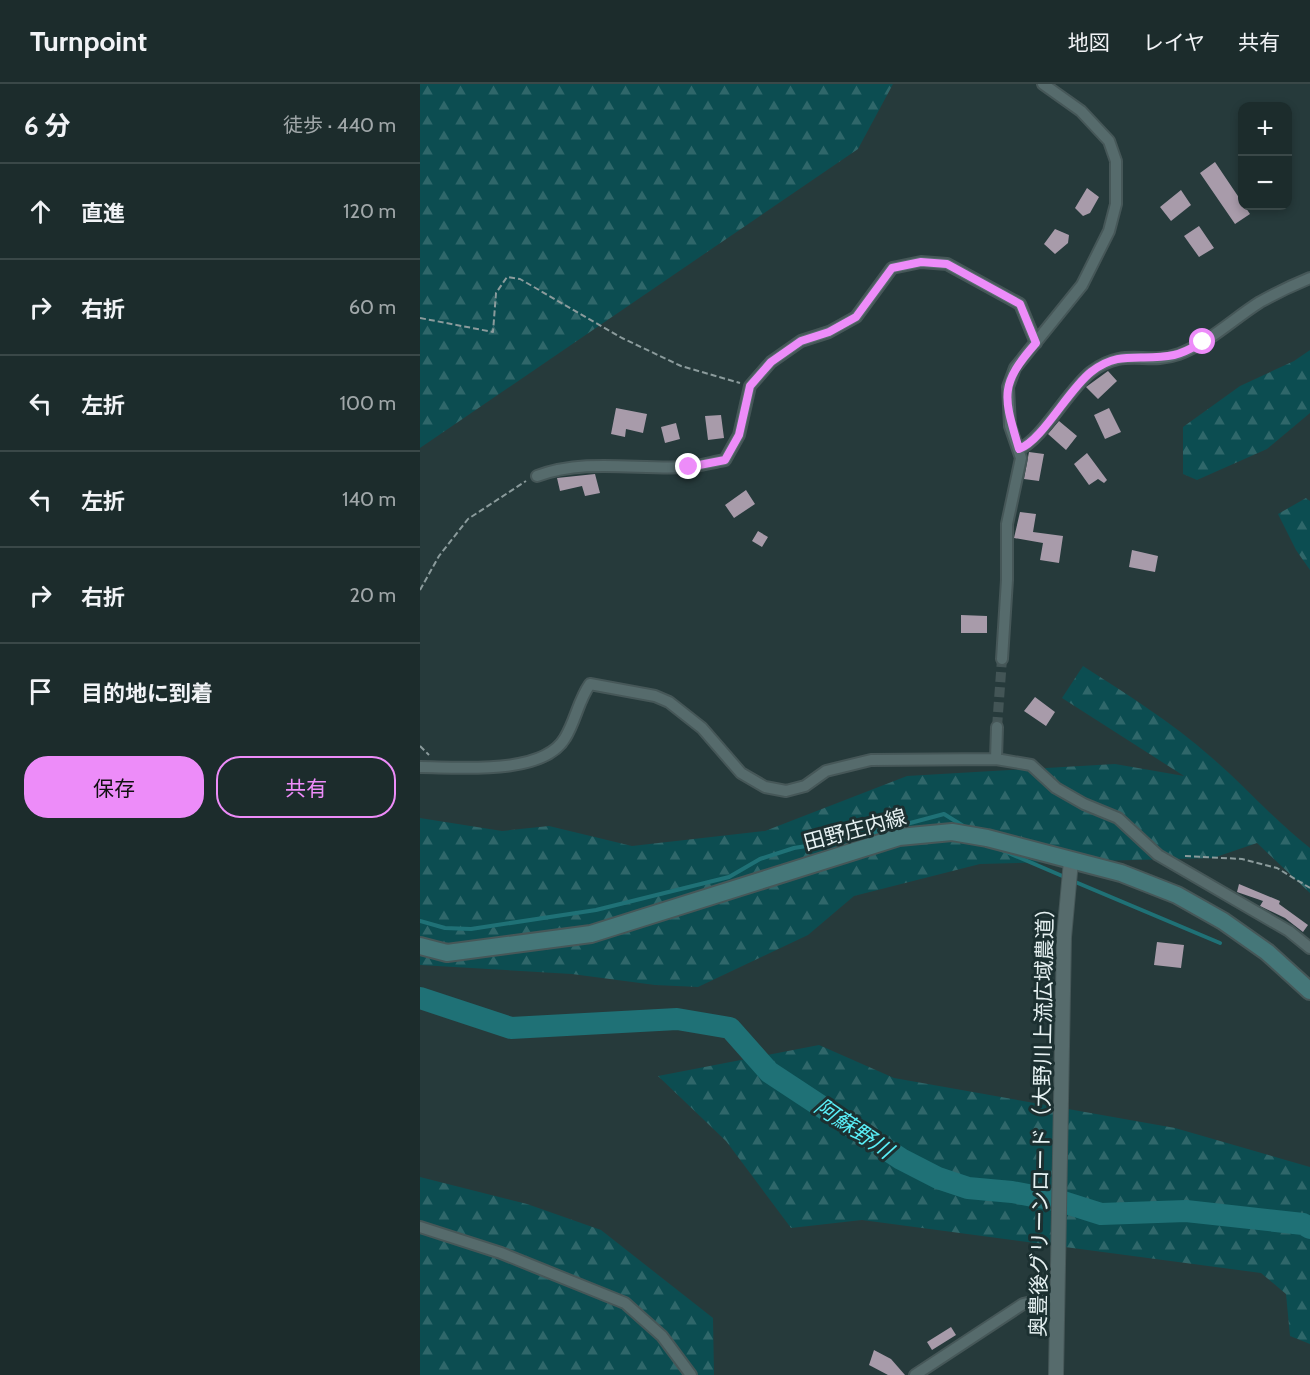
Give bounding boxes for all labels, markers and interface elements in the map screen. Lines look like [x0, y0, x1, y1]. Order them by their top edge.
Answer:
text: Turnpoint [30, 24, 147, 58]
text: 地図 [1068, 30, 1110, 55]
text: レイヤ [1143, 30, 1205, 55]
text: 共有 [1238, 30, 1280, 55]
map controls [1238, 102, 1292, 210]
button: + [1238, 102, 1292, 156]
text: 6 分 [24, 110, 70, 142]
text: 徒歩 · 440 m [283, 113, 396, 137]
button: − [1238, 156, 1292, 210]
icon: ahead [24, 195, 57, 228]
text: 120 m [343, 199, 396, 223]
text: 直進 [81, 200, 125, 227]
icon: right [24, 291, 57, 324]
text: 60 m [349, 295, 396, 319]
text: 右折 [81, 296, 125, 323]
route start [1189, 328, 1215, 354]
icon: left [24, 387, 57, 420]
text: 100 m [340, 391, 396, 415]
text: 左折 [81, 392, 125, 419]
route end [675, 453, 701, 479]
icon: left [24, 483, 57, 516]
text: 140 m [342, 487, 396, 511]
text: 左折 [81, 488, 125, 515]
icon: right [24, 579, 57, 612]
text: 20 m [350, 583, 396, 607]
text: 右折 [81, 584, 125, 611]
icon: arrive [24, 675, 57, 708]
text: 目的地に到着 [81, 680, 213, 707]
button: 保存 [24, 756, 204, 818]
button: 共有 [216, 756, 396, 818]
street label: 田野庄内線 [801, 804, 909, 855]
street label: 奥豊後グリーンロード（大野川上流広域農道） [1025, 897, 1058, 1337]
water label: 阿蘇野川 [810, 1093, 899, 1165]

